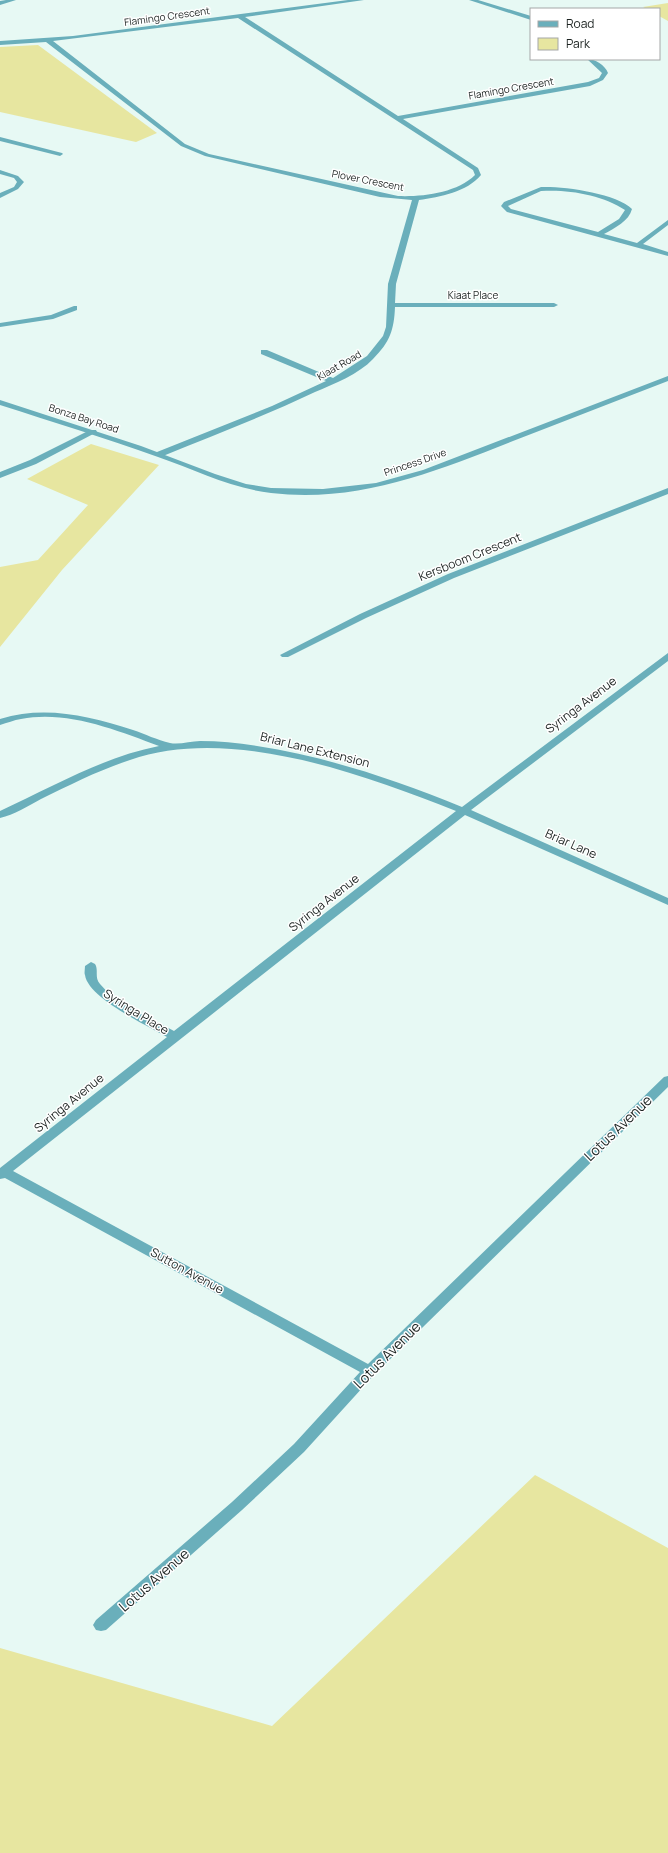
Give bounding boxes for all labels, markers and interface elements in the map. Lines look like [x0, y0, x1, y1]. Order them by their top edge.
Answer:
street label: Flamingo Crescent [123, 3, 211, 29]
legend [530, 8, 660, 60]
text: Road [566, 15, 594, 32]
text: Park [566, 35, 591, 52]
street label: Flamingo Crescent [467, 74, 555, 102]
street label: Plover Crescent [331, 166, 405, 194]
street label: Kiaat Place [448, 288, 498, 302]
street label: Kiaat Road [314, 347, 364, 383]
street label: Bonza Bay Road [47, 400, 121, 436]
street label: Princess Drive [382, 445, 448, 479]
street label: Kersboom Crescent [416, 528, 524, 585]
street label: Syringa Avenue [542, 672, 620, 737]
street label: Briar Lane Extension [259, 728, 372, 771]
street label: Briar Lane [543, 825, 600, 862]
street label: Syringa Avenue [285, 870, 362, 936]
street label: Syringa Place [100, 985, 172, 1038]
street label: Syringa Avenue [30, 1069, 107, 1136]
street label: Lotus Avenue [580, 1090, 656, 1165]
street label: Sutton Avenue [148, 1243, 227, 1298]
street label: Lotus Avenue [349, 1317, 424, 1392]
street label: Lotus Avenue [114, 1544, 193, 1615]

